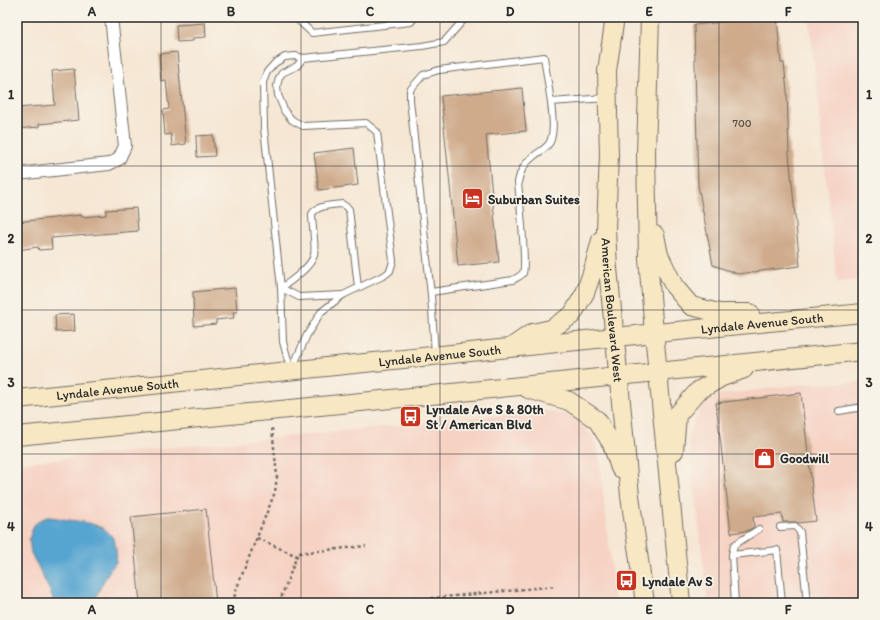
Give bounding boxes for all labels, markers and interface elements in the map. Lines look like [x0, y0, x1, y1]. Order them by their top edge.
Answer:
text: A [87, 4, 97, 19]
text: B [227, 4, 236, 19]
text: C [366, 4, 375, 19]
text: D [506, 4, 515, 19]
text: E [645, 4, 653, 19]
text: F [785, 4, 792, 19]
text: 1 [8, 87, 14, 102]
text: 1 [866, 87, 872, 102]
house number: 700 [732, 117, 752, 130]
hotel icon: Suburban Suites [459, 186, 485, 212]
place label: Suburban Suites [488, 192, 580, 207]
text: 2 [8, 231, 15, 246]
text: 2 [866, 231, 873, 246]
street label: American Boulevard West [599, 237, 626, 383]
street label: Lyndale Avenue South [700, 309, 824, 336]
street label: Lyndale Avenue South [378, 341, 502, 369]
text: 3 [7, 375, 15, 390]
street label: Lyndale Avenue South [55, 375, 180, 402]
text: 3 [865, 375, 873, 390]
place label: Lyndale Ave S & 80th St / American Blvd [426, 402, 544, 432]
bus stop icon: Lyndale Ave S & 80th St / American Blvd [398, 403, 424, 429]
shop icon: Goodwill [752, 445, 778, 471]
place label: Goodwill [780, 451, 829, 466]
text: 4 [7, 519, 15, 534]
text: 4 [865, 519, 873, 534]
bus stop icon: Lyndale Av S [613, 568, 639, 594]
place label: Lyndale Av S [642, 574, 713, 590]
text: A [87, 602, 97, 617]
text: B [227, 602, 236, 617]
text: C [366, 602, 375, 617]
text: D [506, 602, 515, 617]
text: E [645, 602, 653, 617]
text: F [785, 602, 792, 617]

